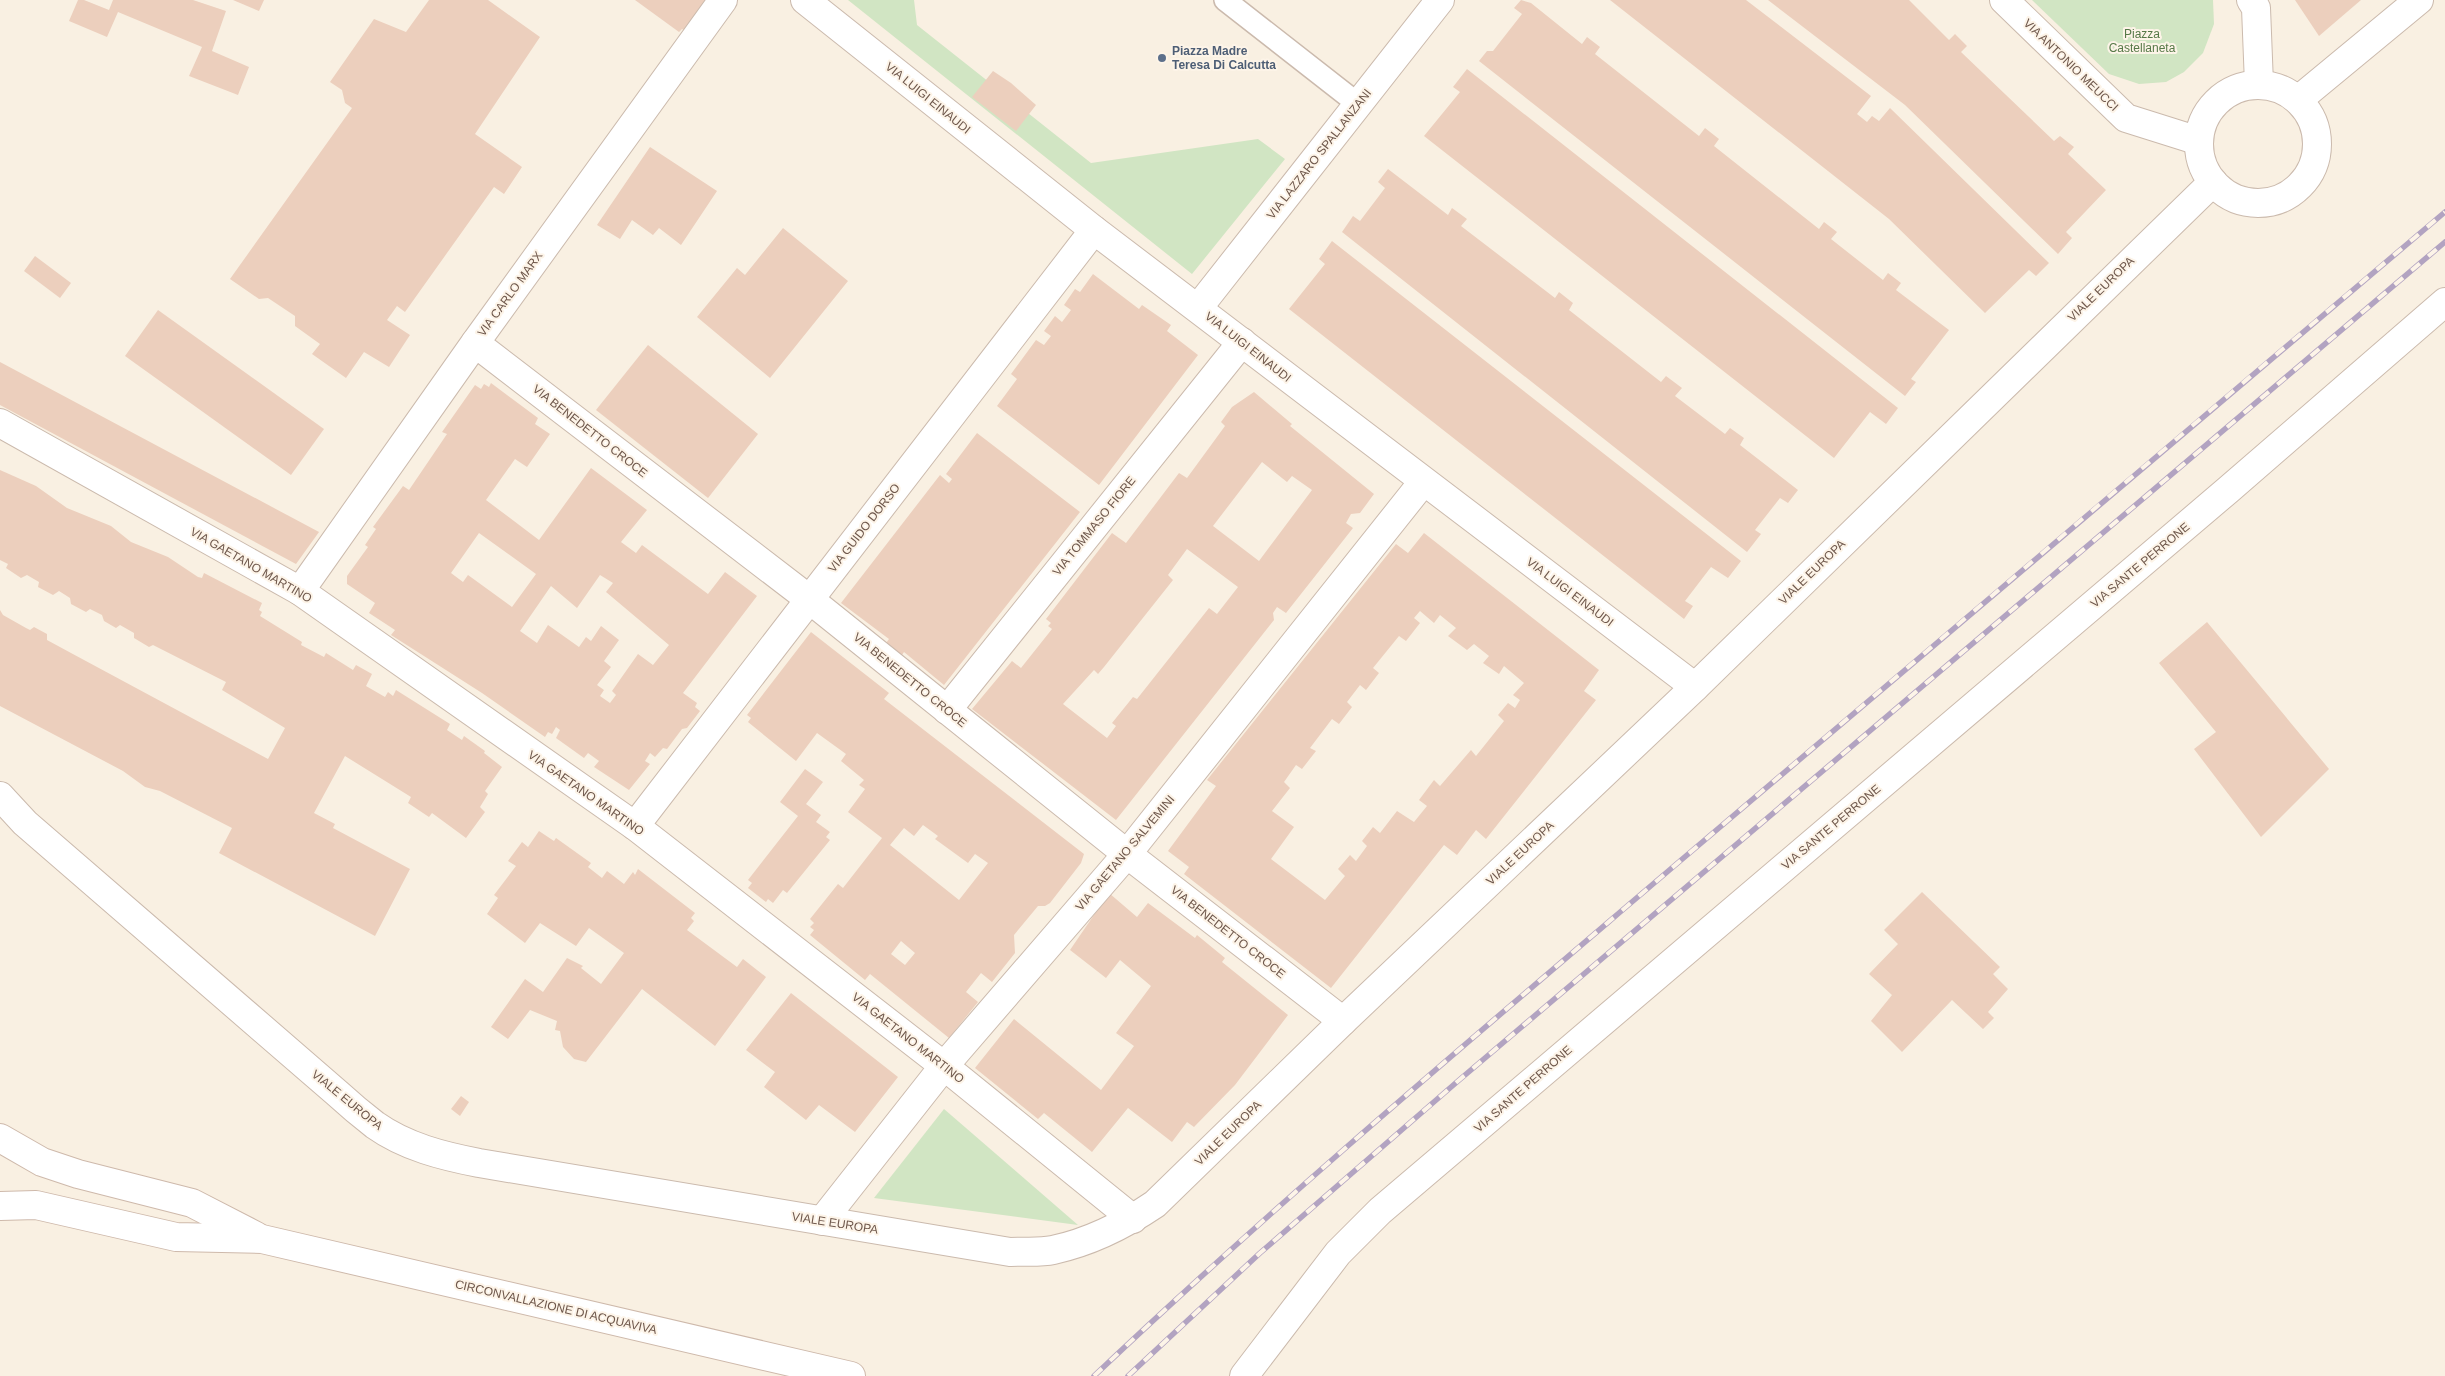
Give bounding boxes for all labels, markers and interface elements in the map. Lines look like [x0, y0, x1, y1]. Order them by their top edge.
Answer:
street label: VIA ANTONIO MEUCCI [2021, 16, 2121, 114]
park label: Piazza Castellaneta [2109, 27, 2176, 55]
place label: Piazza Madre Teresa Di Calcutta [1172, 44, 1276, 72]
marker: Piazza Madre Teresa Di Calcutta [1156, 52, 1168, 64]
street label: VIA LUIGI EINAUDI [883, 59, 973, 137]
street label: VIA LAZZARO SPALLANZANI [1264, 86, 1374, 222]
street label: VIA CARLO MARX [475, 249, 545, 339]
street label: VIALE EUROPA [2065, 254, 2137, 324]
street label: VIA LUIGI EINAUDI [1202, 309, 1294, 385]
street label: VIA BENEDETTO CROCE [530, 382, 650, 480]
street label: VIA TOMMASO FIORE [1050, 474, 1138, 578]
street label: VIA GUIDO DORSO [825, 481, 903, 575]
street label: VIA SANTE PERRONE [2088, 520, 2192, 610]
street label: VIA GAETANO MARTINO [188, 524, 314, 606]
street label: VIALE EUROPA [1776, 537, 1848, 607]
street label: VIA LUIGI EINAUDI [1524, 555, 1616, 629]
street label: VIA BENEDETTO CROCE [850, 630, 970, 730]
street label: VIA GAETANO MARTINO [525, 748, 647, 838]
street label: VIA SANTE PERRONE [1779, 782, 1883, 872]
street label: VIA GAETANO SALVEMINI [1073, 792, 1177, 914]
street label: VIALE EUROPA [1483, 818, 1557, 888]
street label: VIA BENEDETTO CROCE [1168, 883, 1288, 981]
street label: VIA GAETANO MARTINO [849, 990, 967, 1086]
street label: VIA SANTE PERRONE [1471, 1043, 1575, 1135]
street label: VIALE EUROPA [309, 1067, 385, 1133]
street label: VIALE EUROPA [1192, 1098, 1264, 1168]
street label: VIALE EUROPA [791, 1209, 879, 1237]
street label: CIRCONVALLAZIONE DI ACQUAVIVA [454, 1277, 658, 1337]

